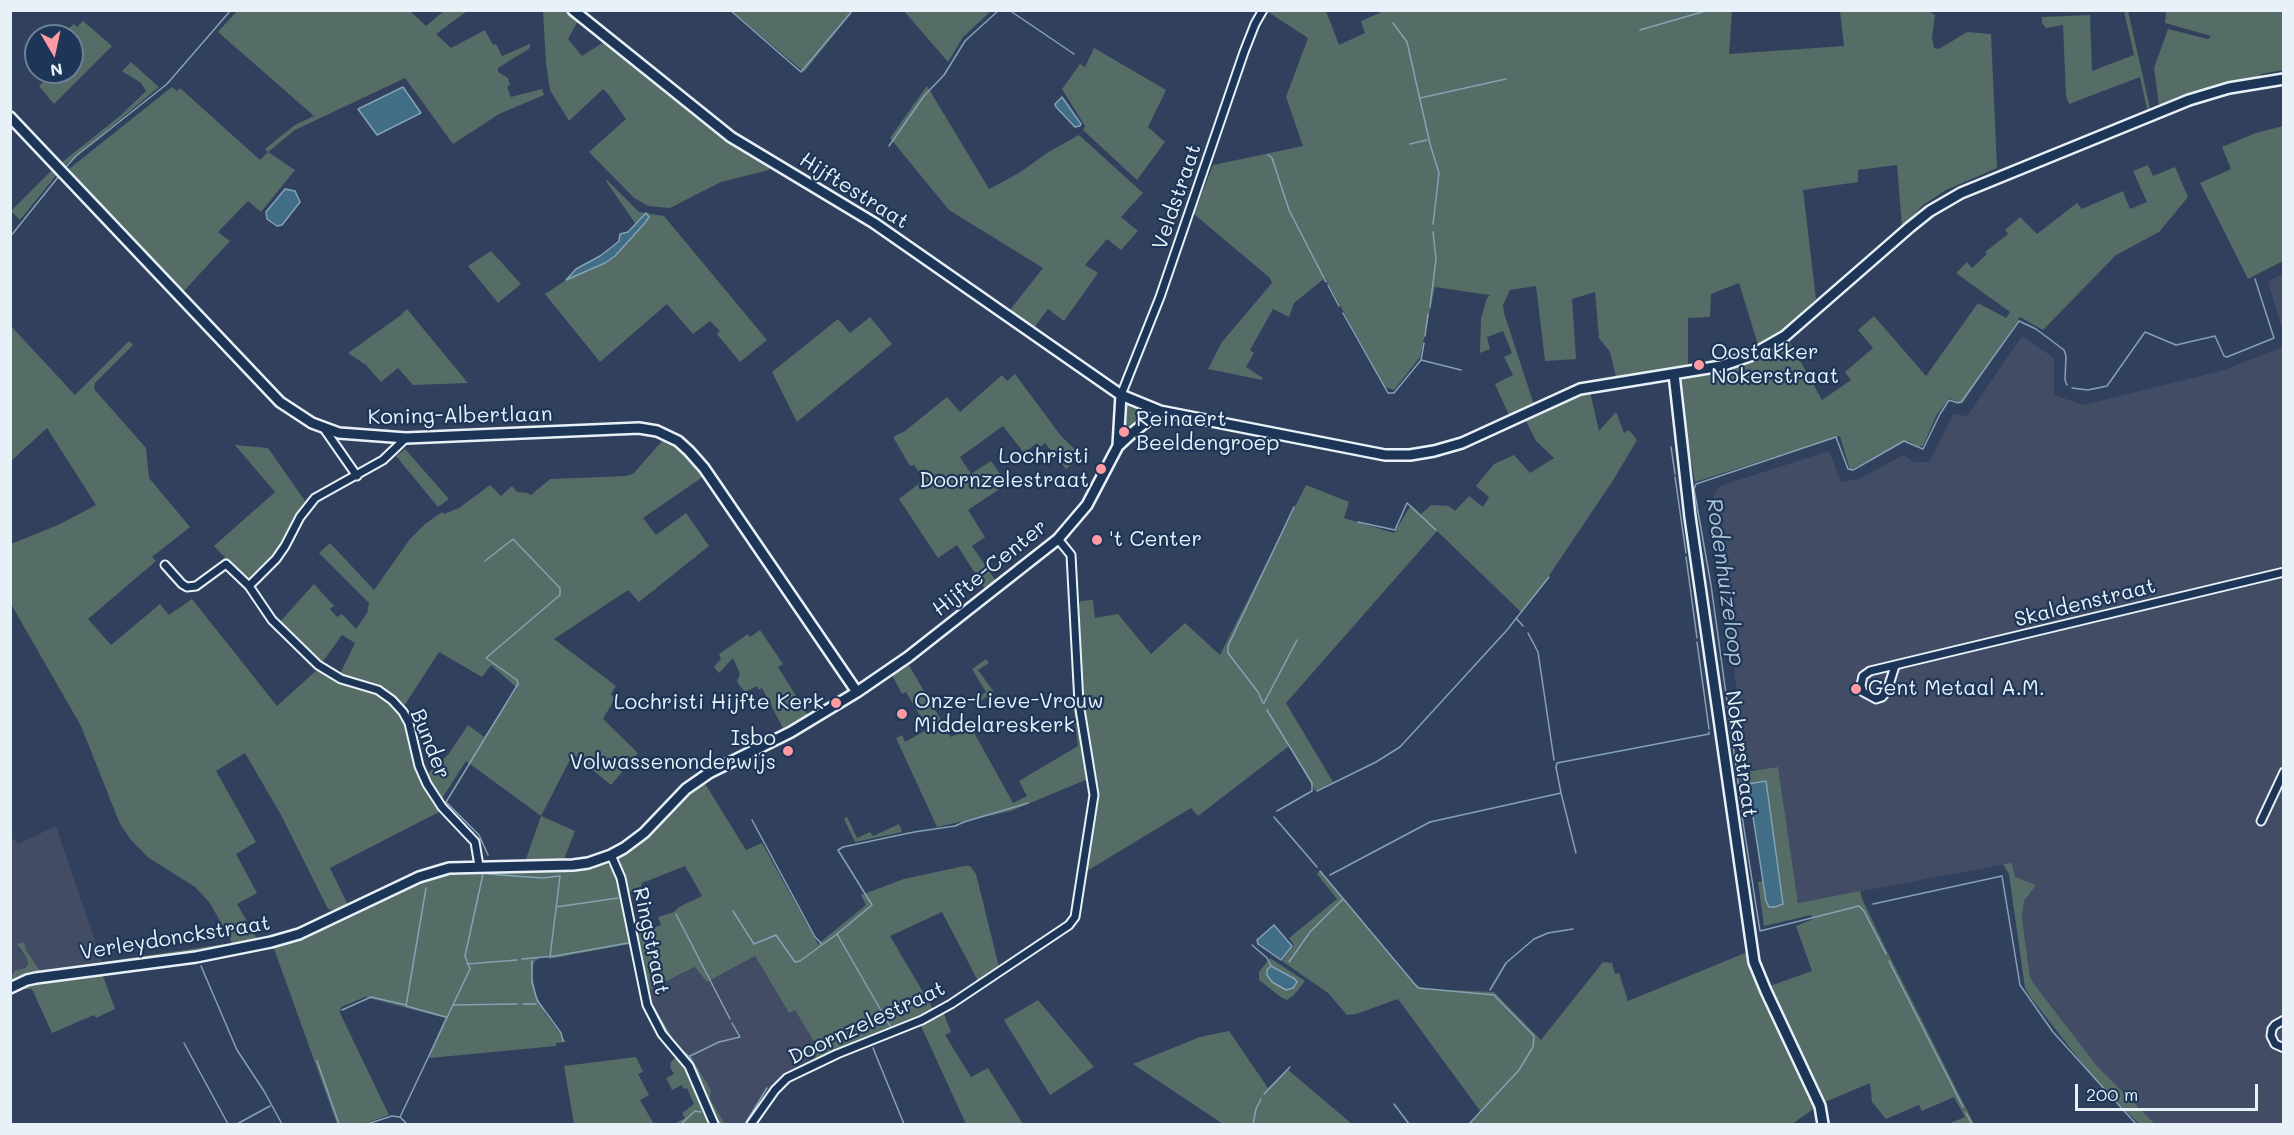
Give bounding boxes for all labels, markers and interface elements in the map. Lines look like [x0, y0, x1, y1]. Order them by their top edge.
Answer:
north arrow [24, 24, 84, 84]
text: N [49, 59, 64, 82]
street label: Veldstraat [1147, 141, 1207, 253]
street label: Hijftestraat [795, 147, 913, 235]
place label: Oostakker Nokerstraat [1711, 340, 1839, 390]
marker: Oostakker Nokerstraat [1692, 358, 1706, 372]
street label: Koning-Albertlaan [367, 402, 553, 430]
place label: Reinaert Beeldengroep [1136, 407, 1279, 457]
marker: Reinaert Beeldengroep [1117, 425, 1131, 439]
place label: Lochristi Doornzelestraat [919, 444, 1089, 494]
marker: Lochristi Doornzelestraat [1094, 462, 1108, 476]
water label: Rodenhuizeloop [1700, 496, 1750, 668]
street label: Hijfte-Center [928, 514, 1052, 622]
place label: 't Center [1109, 527, 1202, 553]
marker: 't Center [1090, 533, 1104, 547]
street label: Skaldenstraat [2012, 573, 2158, 633]
place label: Gent Metaal A.M. [1868, 676, 2045, 702]
marker: Gent Metaal A.M. [1849, 682, 1863, 696]
place label: Onze-Lieve-Vrouw Middelareskerk [914, 689, 1104, 739]
street label: Nokerstraat [1720, 689, 1762, 819]
place label: Lochristi Hijfte Kerk [614, 690, 824, 716]
marker: Lochristi Hijfte Kerk [829, 696, 843, 710]
street label: Bunder [405, 705, 455, 783]
marker: Onze-Lieve-Vrouw Middelareskerk [895, 707, 909, 721]
place label: Isbo Volwassenonderwijs [569, 726, 776, 776]
marker: Isbo Volwassenonderwijs [781, 744, 795, 758]
street label: Ringstraat [627, 885, 675, 997]
street label: Verleydonckstraat [78, 910, 272, 966]
street label: Doornzelestraat [785, 976, 949, 1070]
scale bar [2078, 1072, 2261, 1110]
text: 200 m [2086, 1082, 2138, 1106]

